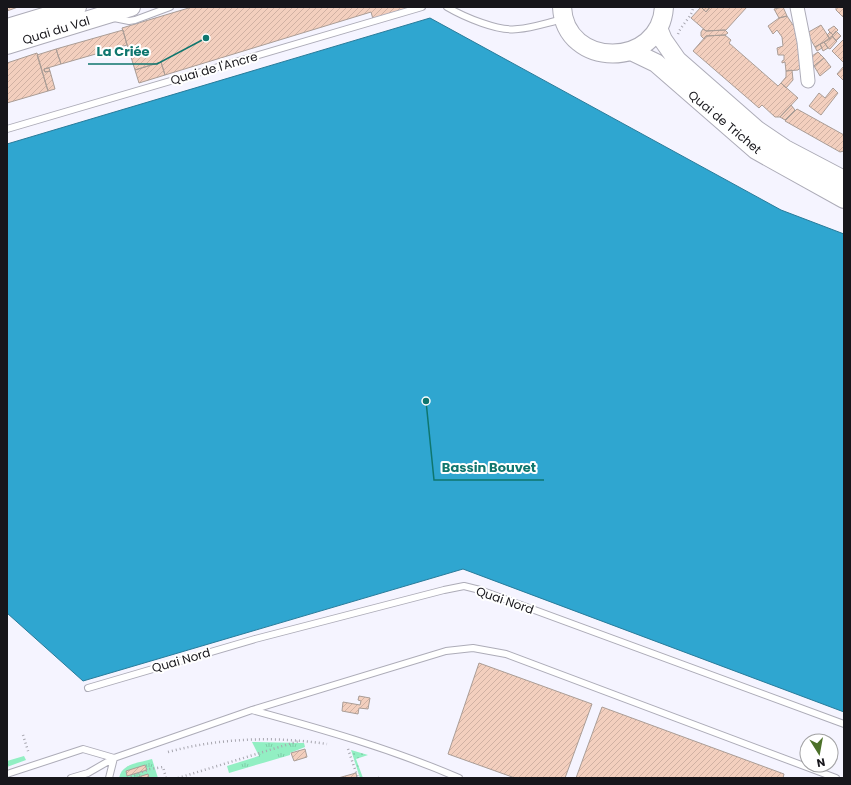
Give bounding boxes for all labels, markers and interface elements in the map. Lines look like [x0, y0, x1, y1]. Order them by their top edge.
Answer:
street label: Quai du Val [20, 12, 92, 48]
callout: La Criée [88, 39, 157, 64]
text: La Criée [96, 42, 150, 61]
street label: Quai de l'Ancre [168, 47, 260, 89]
street label: Quai de Trichet [685, 86, 765, 158]
callout: Bassin Bouvet [434, 455, 544, 480]
text: Bassin Bouvet [442, 458, 536, 477]
street label: Quai Nord [474, 582, 536, 618]
street label: Quai Nord [150, 644, 212, 676]
north arrow [799, 733, 839, 773]
text: N [815, 754, 826, 771]

